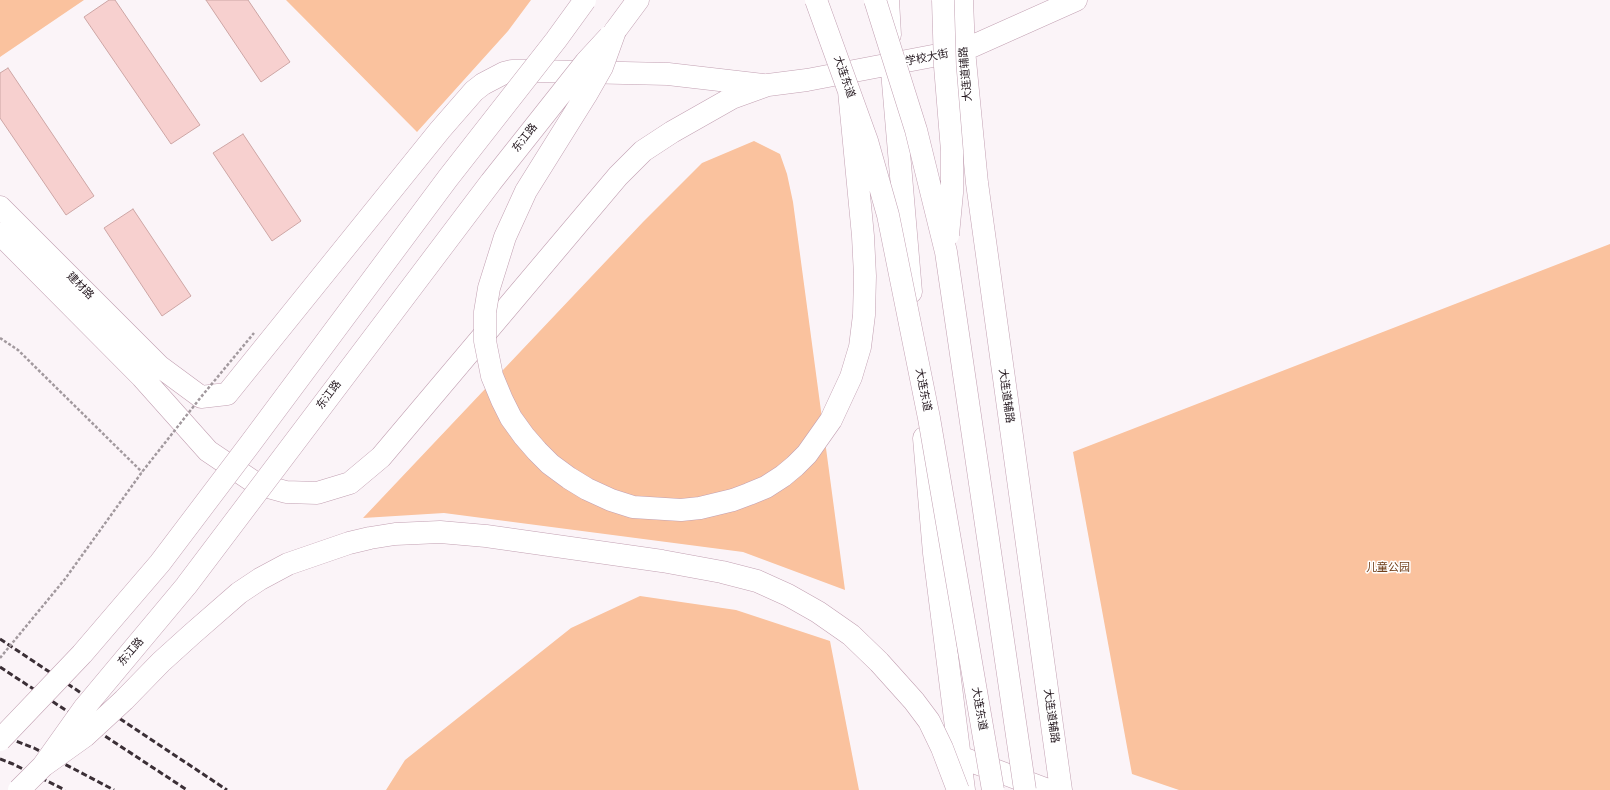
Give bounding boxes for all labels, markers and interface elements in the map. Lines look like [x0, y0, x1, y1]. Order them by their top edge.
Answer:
street label: 大连道辅路 [957, 46, 975, 102]
street label: 学校大街 [904, 47, 950, 69]
street label: 大连东道 [831, 54, 857, 100]
street label: 东江路 [510, 121, 540, 155]
street label: 建材路 [64, 270, 96, 302]
street label: 大连东道 [912, 367, 934, 413]
street label: 大连道辅路 [996, 368, 1016, 424]
street label: 东江路 [314, 378, 344, 412]
park label: 儿童公园 [1366, 561, 1410, 575]
street label: 东江路 [115, 635, 147, 669]
street label: 大连东道 [969, 686, 989, 732]
street label: 大连道辅路 [1041, 688, 1061, 744]

